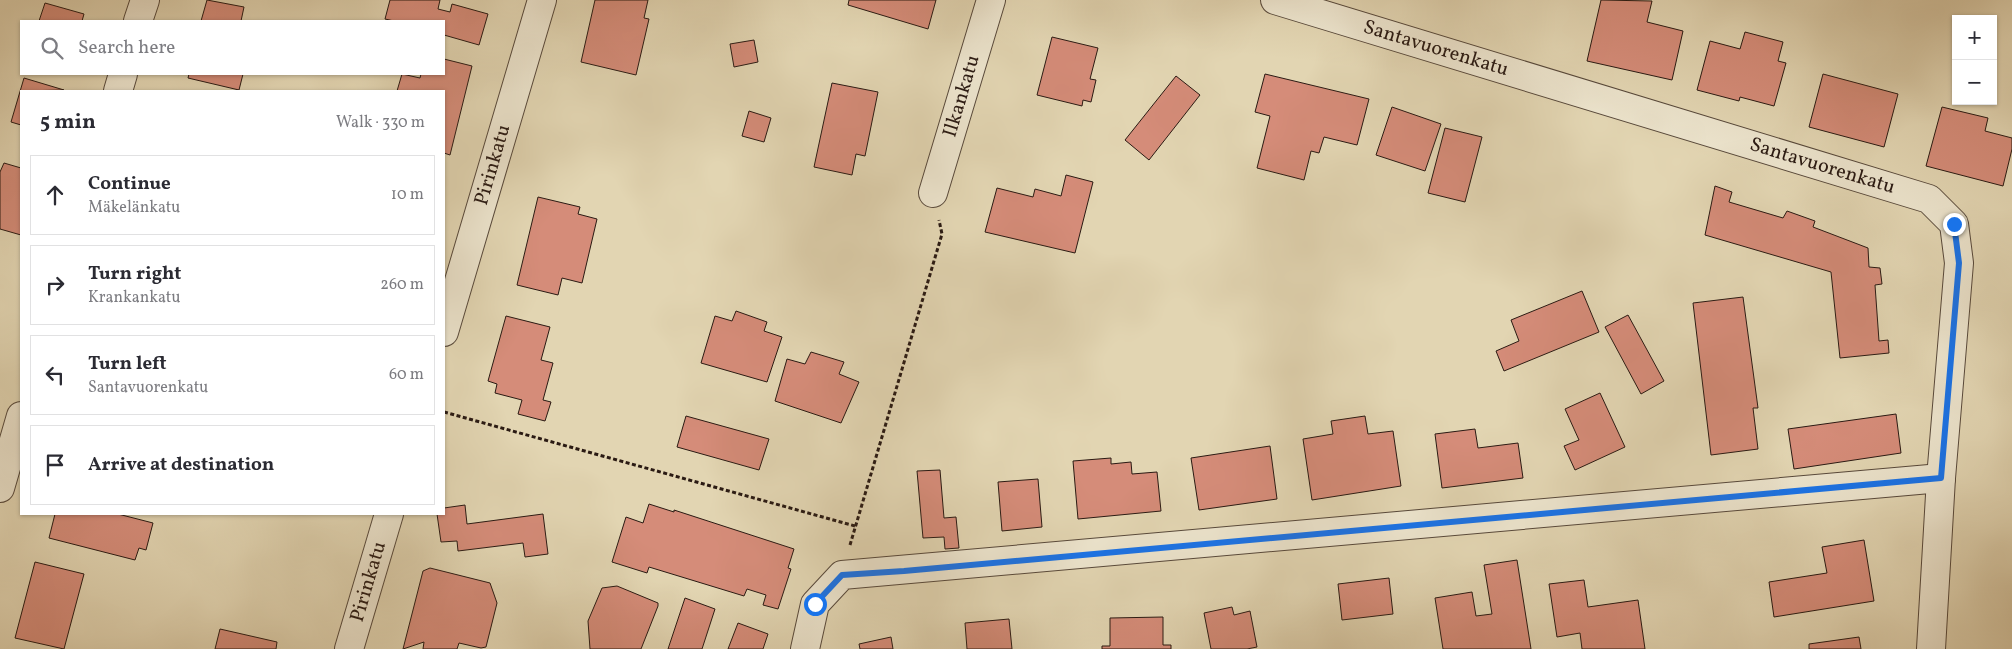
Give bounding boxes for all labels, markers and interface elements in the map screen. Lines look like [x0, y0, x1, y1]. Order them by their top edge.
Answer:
street label: Santavuorenkatu [1360, 14, 1512, 84]
map controls [1952, 15, 1997, 105]
button: + [1952, 15, 1997, 60]
search box [20, 20, 445, 75]
icon: search [38, 34, 66, 62]
text: Search here [78, 35, 175, 61]
street label: Ilkankatu [936, 52, 988, 141]
button: − [1952, 60, 1997, 105]
text: 5 min [40, 108, 96, 137]
text: Walk · 330 m [336, 112, 425, 134]
street label: Pirinkatu [468, 121, 518, 209]
street label: Santavuorenkatu [1746, 131, 1898, 202]
text: Continue [88, 171, 171, 197]
icon: ahead [41, 181, 69, 209]
text: 10 m [391, 184, 424, 206]
text: Mäkelänkatu [88, 197, 180, 219]
route end [1943, 213, 1966, 236]
text: Turn right [88, 261, 181, 287]
icon: right [41, 271, 69, 299]
text: 260 m [380, 274, 424, 296]
text: Krankankatu [88, 287, 180, 309]
text: Turn left [88, 351, 167, 377]
icon: left [41, 361, 69, 389]
text: 60 m [389, 364, 424, 386]
text: Santavuorenkatu [88, 377, 208, 399]
icon: arrive [41, 451, 69, 479]
text: Arrive at destination [88, 452, 274, 478]
street label: Pirinkatu [344, 538, 394, 626]
route start [804, 593, 827, 616]

